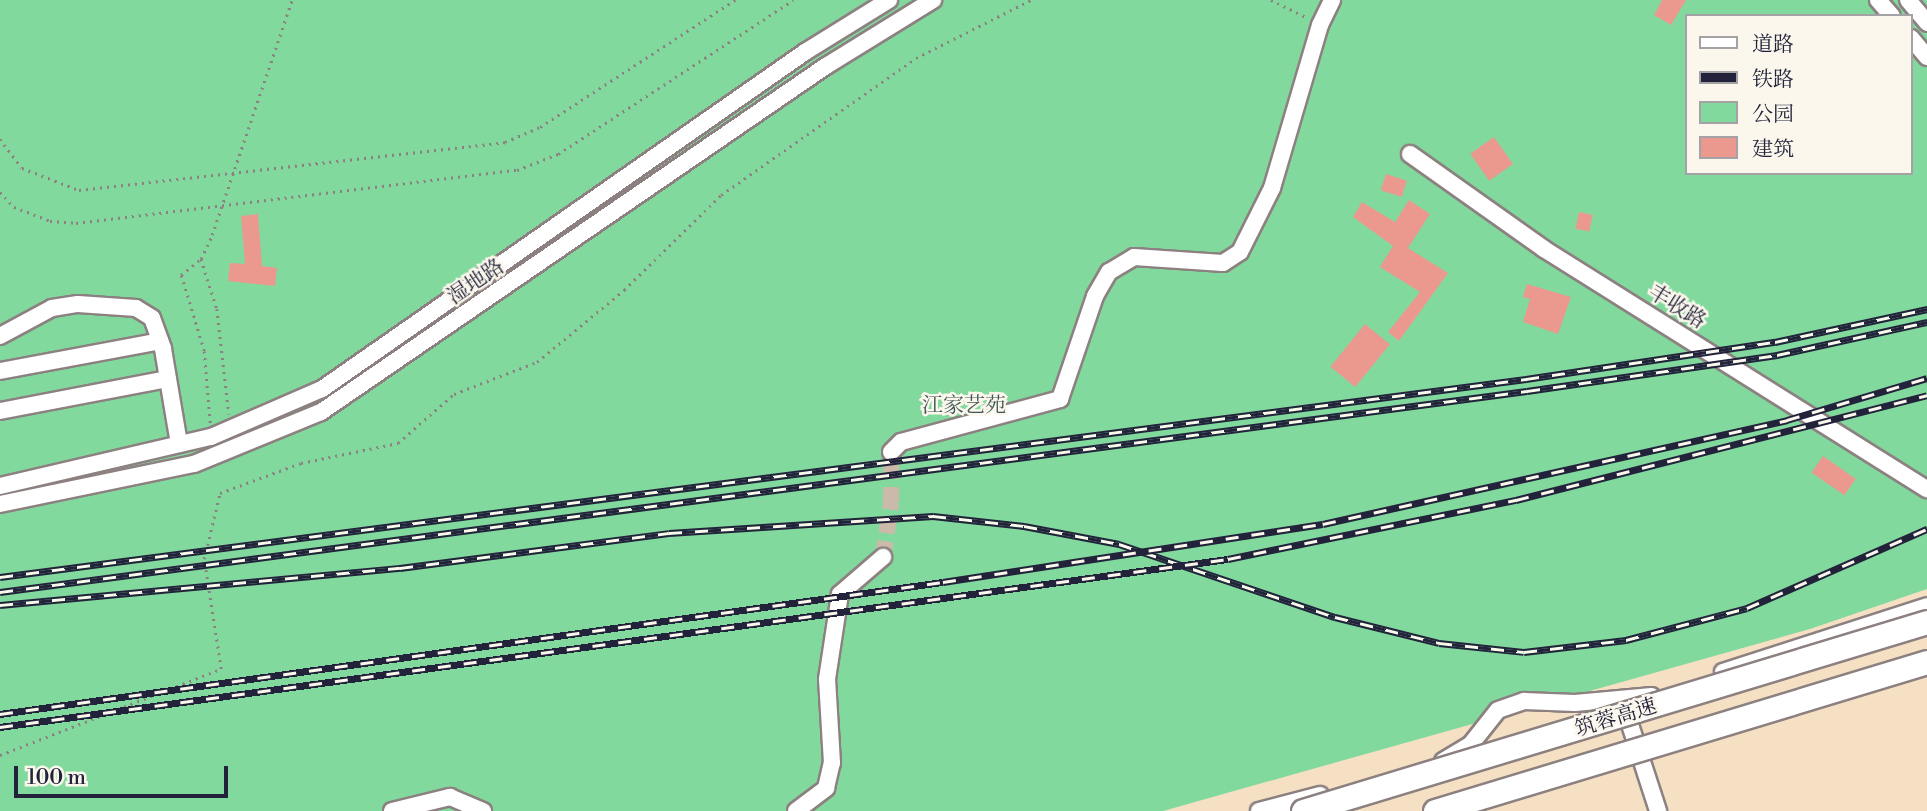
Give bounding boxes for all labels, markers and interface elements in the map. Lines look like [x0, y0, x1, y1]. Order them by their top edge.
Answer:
legend [1686, 14, 1913, 175]
text: 道路 [1752, 32, 1794, 58]
text: 铁路 [1752, 67, 1794, 93]
text: 公园 [1752, 102, 1794, 128]
text: 建筑 [1752, 137, 1794, 163]
street label: 湿地路 [443, 254, 509, 310]
street label: 丰收路 [1644, 280, 1710, 334]
park label: 江家艺苑 [922, 393, 1006, 419]
street label: 筑蓉高速 [1572, 694, 1660, 742]
scale bar [18, 752, 231, 796]
text: 100 m [27, 765, 86, 791]

